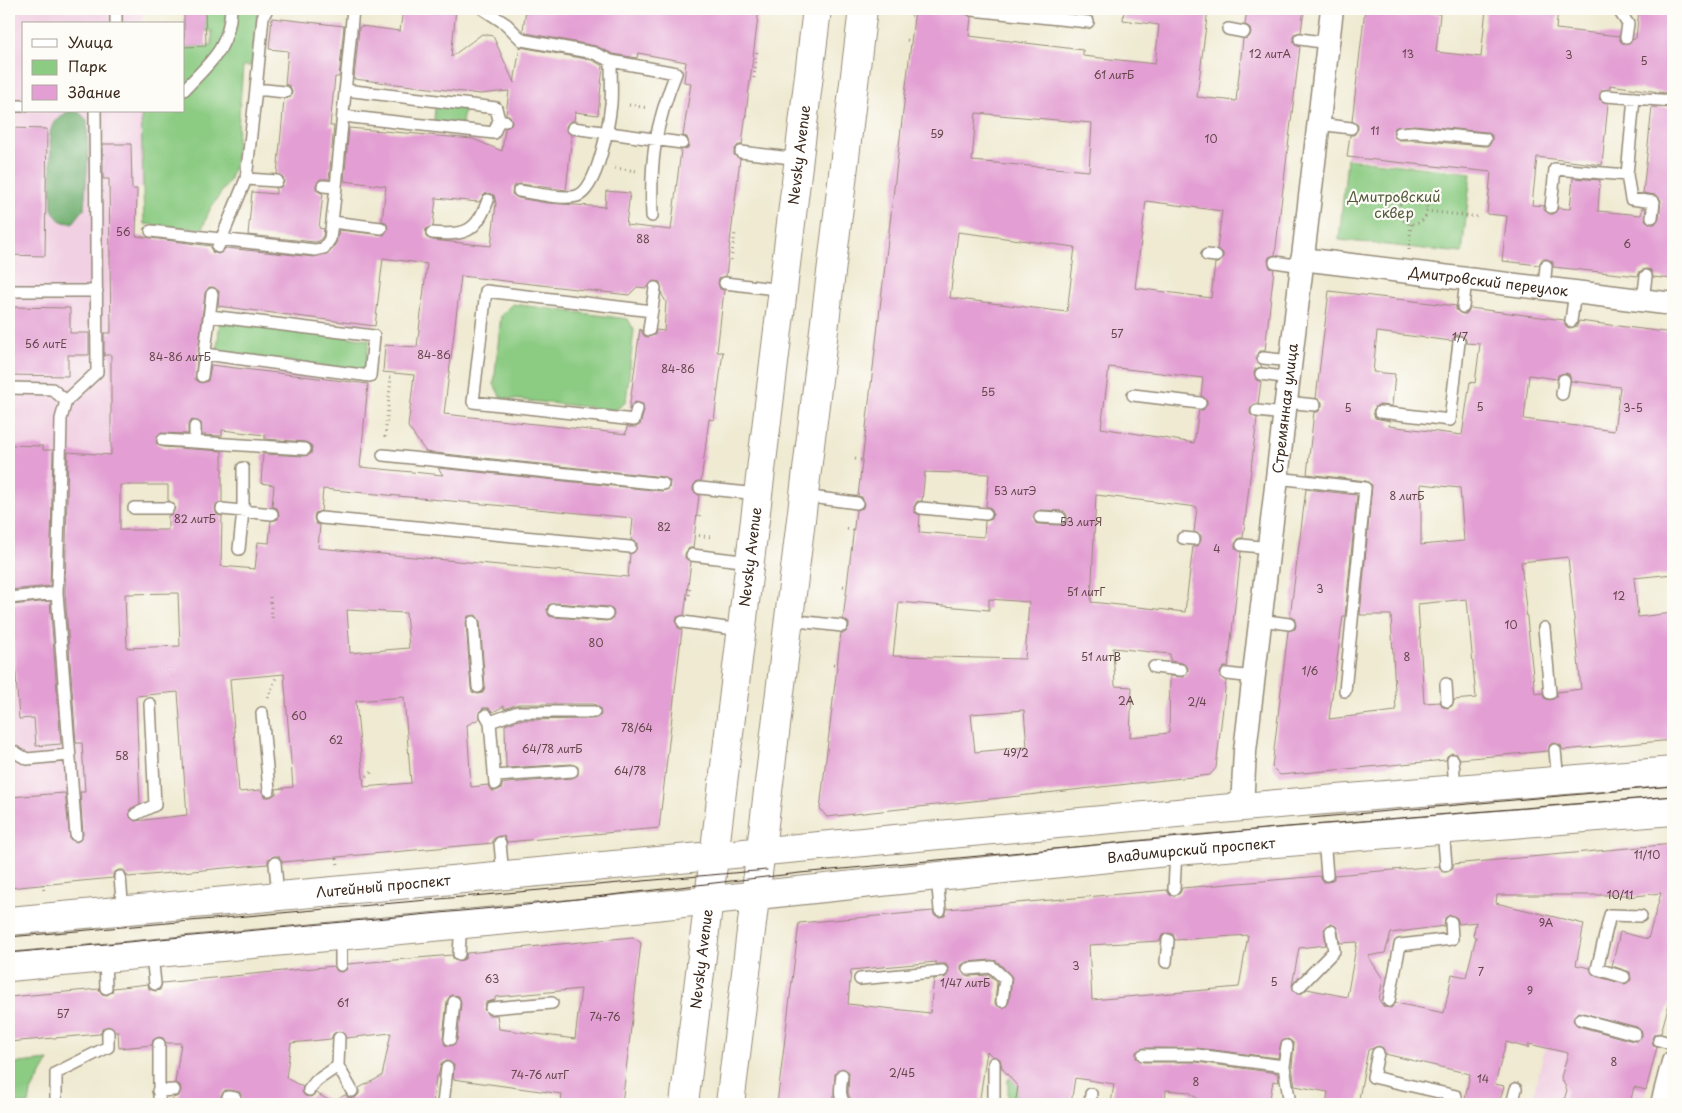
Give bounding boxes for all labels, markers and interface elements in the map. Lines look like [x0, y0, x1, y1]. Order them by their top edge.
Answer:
legend [22, 22, 185, 112]
text: Улица [68, 30, 113, 53]
house number: 12 литА [1249, 45, 1292, 62]
house number: 13 [1402, 45, 1414, 62]
house number: 3 [1565, 46, 1573, 63]
house number: 5 [1640, 52, 1648, 69]
text: Парк [68, 54, 107, 77]
house number: 61 литБ [1094, 66, 1134, 83]
text: Здание [68, 80, 121, 103]
street label: Nevsky Avenue [782, 104, 815, 206]
house number: 11 [1370, 122, 1380, 139]
house number: 59 [930, 125, 944, 142]
house number: 10 [1205, 130, 1217, 147]
park label: Дмитровский сквер [1347, 186, 1440, 223]
house number: 56 [116, 223, 131, 240]
house number: 88 [636, 230, 650, 247]
house number: 6 [1623, 235, 1631, 252]
street label: Дмитровский переулок [1407, 261, 1570, 301]
house number: 57 [1110, 325, 1124, 342]
house number: 1/7 [1452, 328, 1468, 345]
house number: 56 литЕ [25, 335, 67, 352]
street label: Стремянная улица [1267, 342, 1303, 474]
house number: 84-86 [417, 346, 451, 363]
house number: 84-86 литБ [149, 348, 211, 365]
house number: 84-86 [661, 360, 695, 377]
house number: 55 [981, 383, 995, 400]
house number: 5 [1476, 398, 1484, 415]
house number: 5 [1344, 399, 1352, 416]
house number: 3-5 [1623, 399, 1643, 416]
house number: 53 литЭ [994, 482, 1036, 499]
house number: 8 литБ [1390, 487, 1424, 504]
street label: Nevsky Avenue [733, 506, 766, 608]
house number: 82 литБ [174, 510, 216, 527]
house number: 53 литЯ [1060, 513, 1102, 530]
house number: 82 [657, 518, 671, 535]
house number: 4 [1213, 540, 1221, 557]
house number: 3 [1316, 580, 1324, 597]
house number: 51 литГ [1067, 583, 1105, 600]
house number: 12 [1613, 587, 1626, 604]
house number: 10 [1505, 616, 1517, 633]
house number: 80 [589, 634, 603, 651]
house number: 51 литВ [1081, 648, 1121, 665]
house number: 8 [1404, 648, 1411, 665]
house number: 1/6 [1302, 662, 1319, 679]
house number: 2А [1118, 692, 1135, 709]
house number: 2/4 [1187, 693, 1207, 710]
house number: 60 [291, 707, 307, 724]
house number: 78/64 [621, 719, 653, 736]
house number: 62 [329, 731, 343, 748]
house number: 64/78 литБ [522, 740, 582, 757]
house number: 49/2 [1003, 744, 1029, 761]
house number: 58 [115, 747, 129, 764]
house number: 64/78 [614, 762, 646, 779]
street label: Владимирский проспект [1106, 832, 1276, 868]
house number: 11/10 [1634, 846, 1660, 863]
street label: Литейный проспект [315, 869, 452, 903]
house number: 10/11 [1607, 886, 1633, 903]
street label: Nevsky Avenue [685, 908, 718, 1010]
house number: 9А [1539, 914, 1554, 931]
house number: 3 [1072, 957, 1080, 974]
house number: 7 [1478, 963, 1484, 980]
house number: 63 [485, 970, 499, 987]
house number: 5 [1270, 973, 1278, 990]
house number: 1/47 литБ [940, 974, 990, 991]
house number: 9 [1527, 982, 1533, 999]
house number: 61 [337, 994, 349, 1011]
house number: 57 [56, 1005, 70, 1022]
house number: 74-76 [589, 1008, 621, 1025]
house number: 8 [1611, 1053, 1618, 1070]
house number: 2/45 [889, 1064, 915, 1081]
house number: 74-76 литГ [511, 1066, 569, 1083]
house number: 14 [1477, 1070, 1489, 1087]
house number: 8 [1193, 1073, 1200, 1090]

